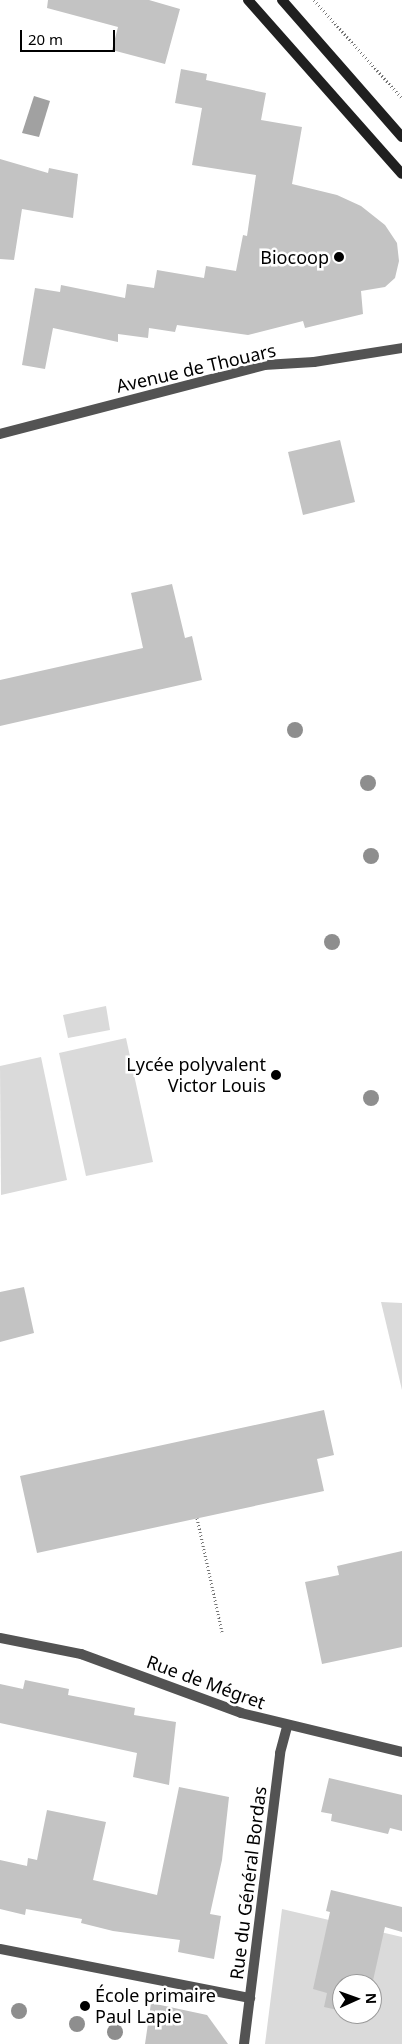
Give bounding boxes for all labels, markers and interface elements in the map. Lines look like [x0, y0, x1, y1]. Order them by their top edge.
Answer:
scale bar [22, 20, 118, 52]
text: 20 m [28, 29, 63, 49]
place label: Biocoop [260, 246, 329, 268]
marker: Biocoop [333, 251, 345, 263]
street label: Avenue de Thouars [114, 339, 278, 397]
place label: Lycée polyvalent Victor Louis [126, 1054, 266, 1096]
marker: Lycée polyvalent Victor Louis [270, 1069, 282, 1081]
street label: Rue de Mégret [144, 1651, 268, 1713]
street label: Rue du Général Bordas [225, 1785, 271, 1981]
north arrow [332, 1974, 382, 2024]
place label: École primaire Paul Lapie [95, 1985, 216, 2028]
text: N [362, 1992, 381, 2005]
marker: École primaire Paul Lapie [79, 2000, 91, 2012]

